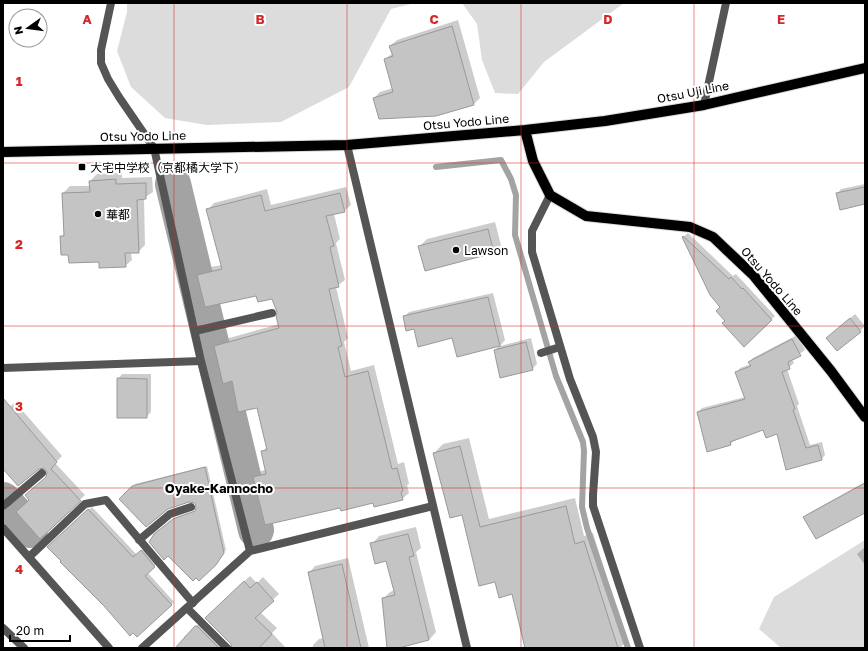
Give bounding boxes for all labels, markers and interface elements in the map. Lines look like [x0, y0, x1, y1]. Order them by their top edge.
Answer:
north arrow [8, 8, 48, 48]
text: A [82, 11, 92, 27]
text: B [255, 11, 265, 27]
text: C [429, 11, 439, 27]
text: D [603, 11, 613, 27]
text: E [777, 11, 785, 27]
text: N [10, 25, 25, 36]
text: 1 [16, 73, 23, 89]
street label: Otsu Uji Line [656, 78, 730, 106]
street label: Otsu Yodo Line [422, 111, 510, 133]
street label: Otsu Yodo Line [100, 128, 186, 144]
place label: 大宅中学校（京都橘大学下） [90, 160, 246, 175]
marker: 大宅中学校（京都橘大学下） [77, 162, 87, 172]
place label: 華都 [106, 207, 130, 222]
marker: 華都 [93, 209, 103, 219]
text: 2 [15, 236, 23, 252]
place label: Lawson [464, 243, 508, 258]
street label: Otsu Yodo Line [738, 244, 806, 318]
marker: Lawson [451, 245, 461, 255]
text: 3 [15, 398, 23, 414]
district label: Oyake-Kannocho [165, 480, 273, 496]
text: 4 [15, 561, 23, 577]
scale bar [10, 617, 70, 643]
text: 20 m [16, 623, 44, 638]

